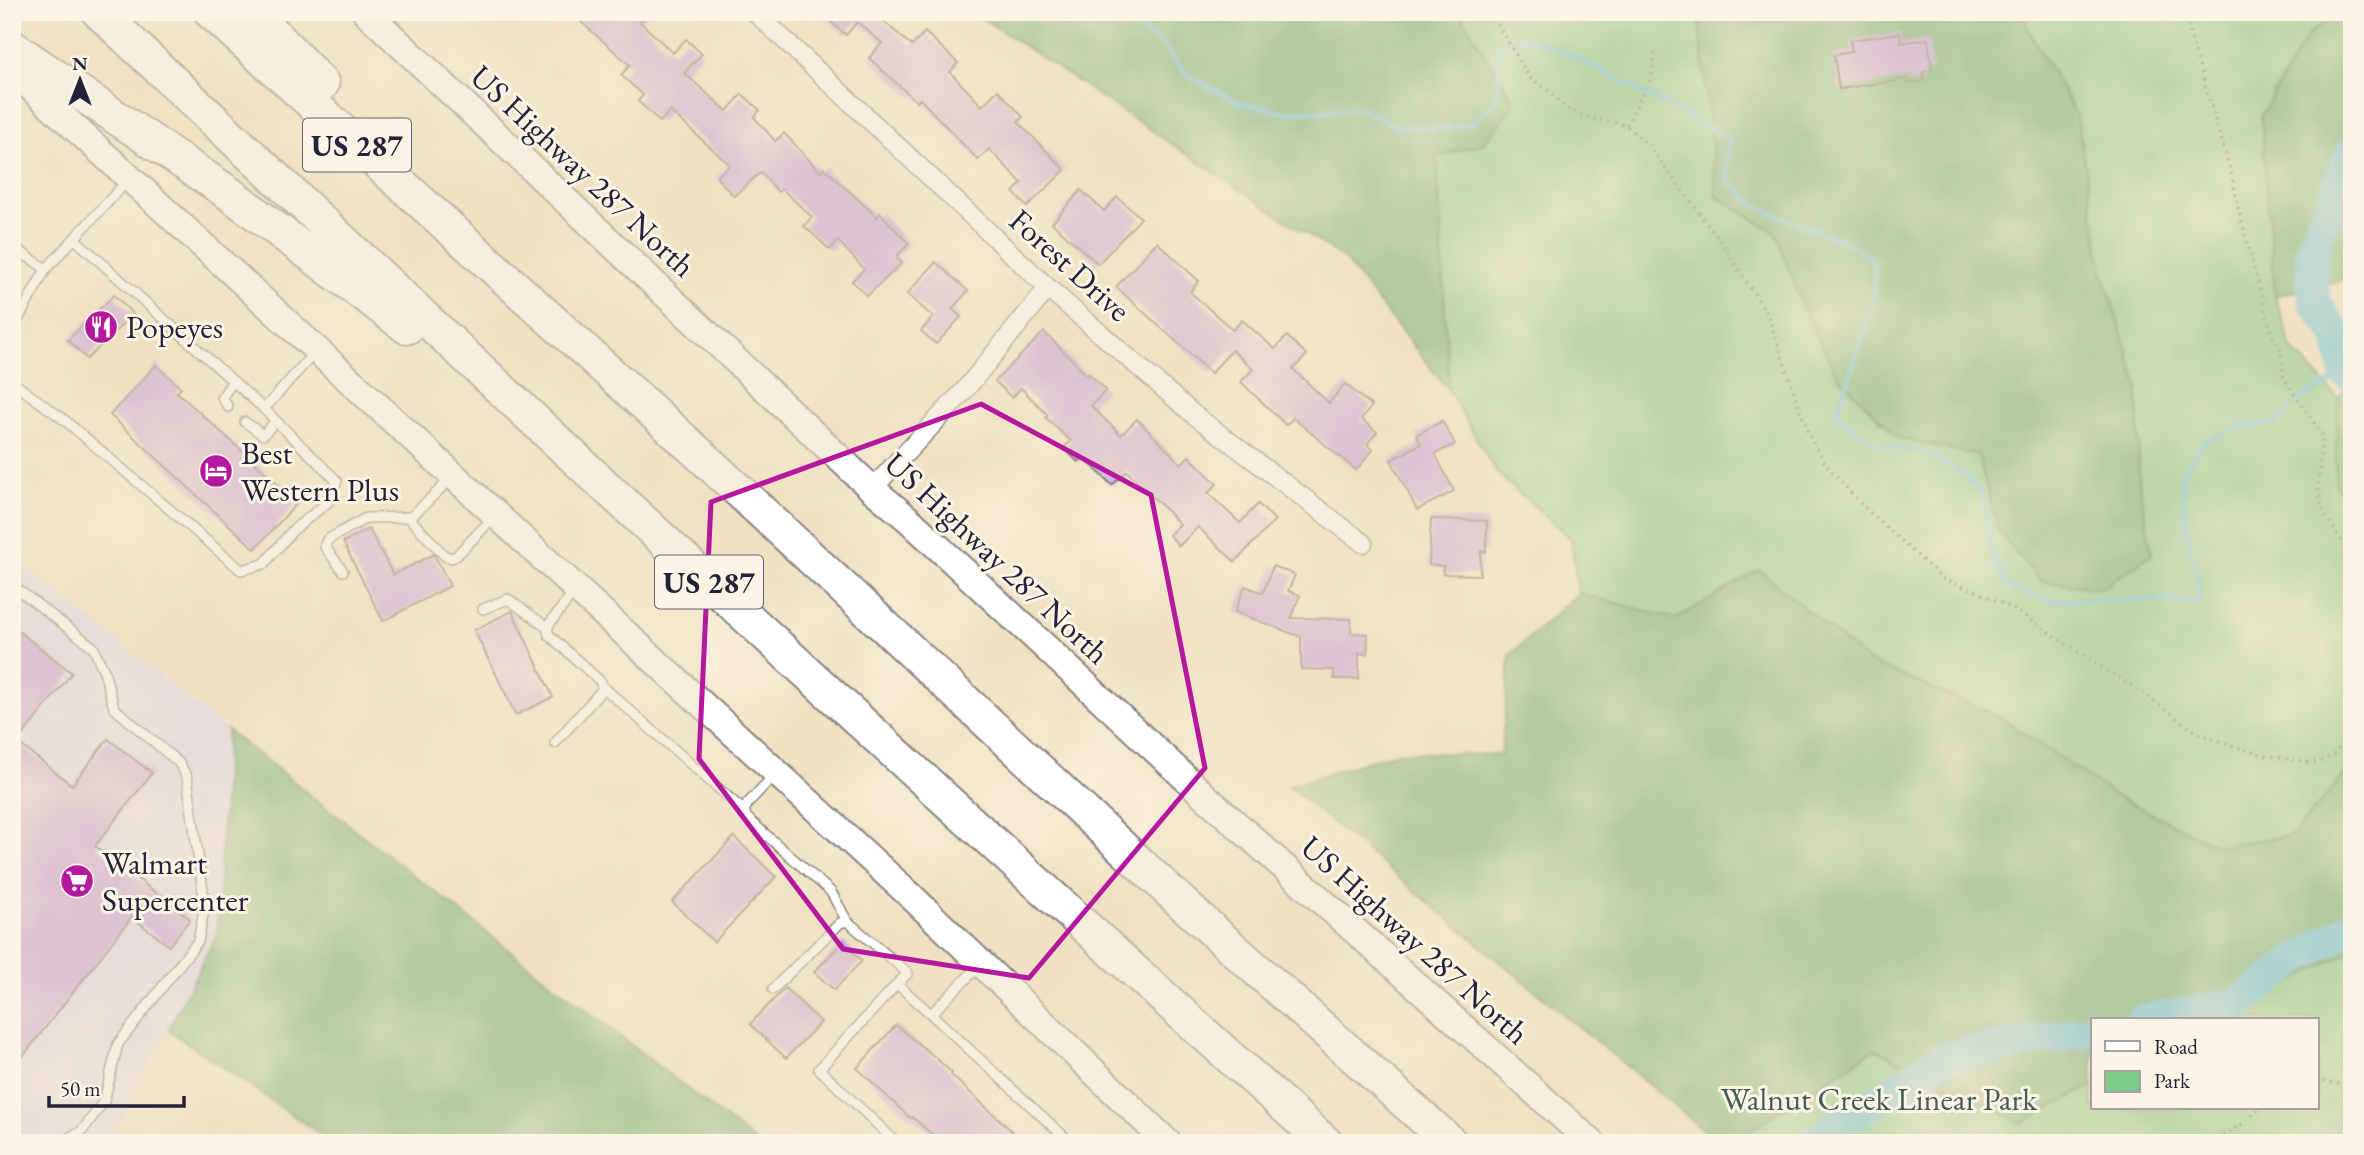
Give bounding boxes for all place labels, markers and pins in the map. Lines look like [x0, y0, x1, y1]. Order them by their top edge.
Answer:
place label: Popeyes [126, 306, 223, 348]
restaurant icon: Popeyes [82, 308, 120, 346]
place label: Best Western Plus [241, 432, 399, 511]
hotel icon: Best Western Plus [197, 452, 235, 490]
place label: Walmart Supercenter [102, 842, 249, 921]
supermarket icon: Walmart Supercenter [58, 862, 96, 900]

